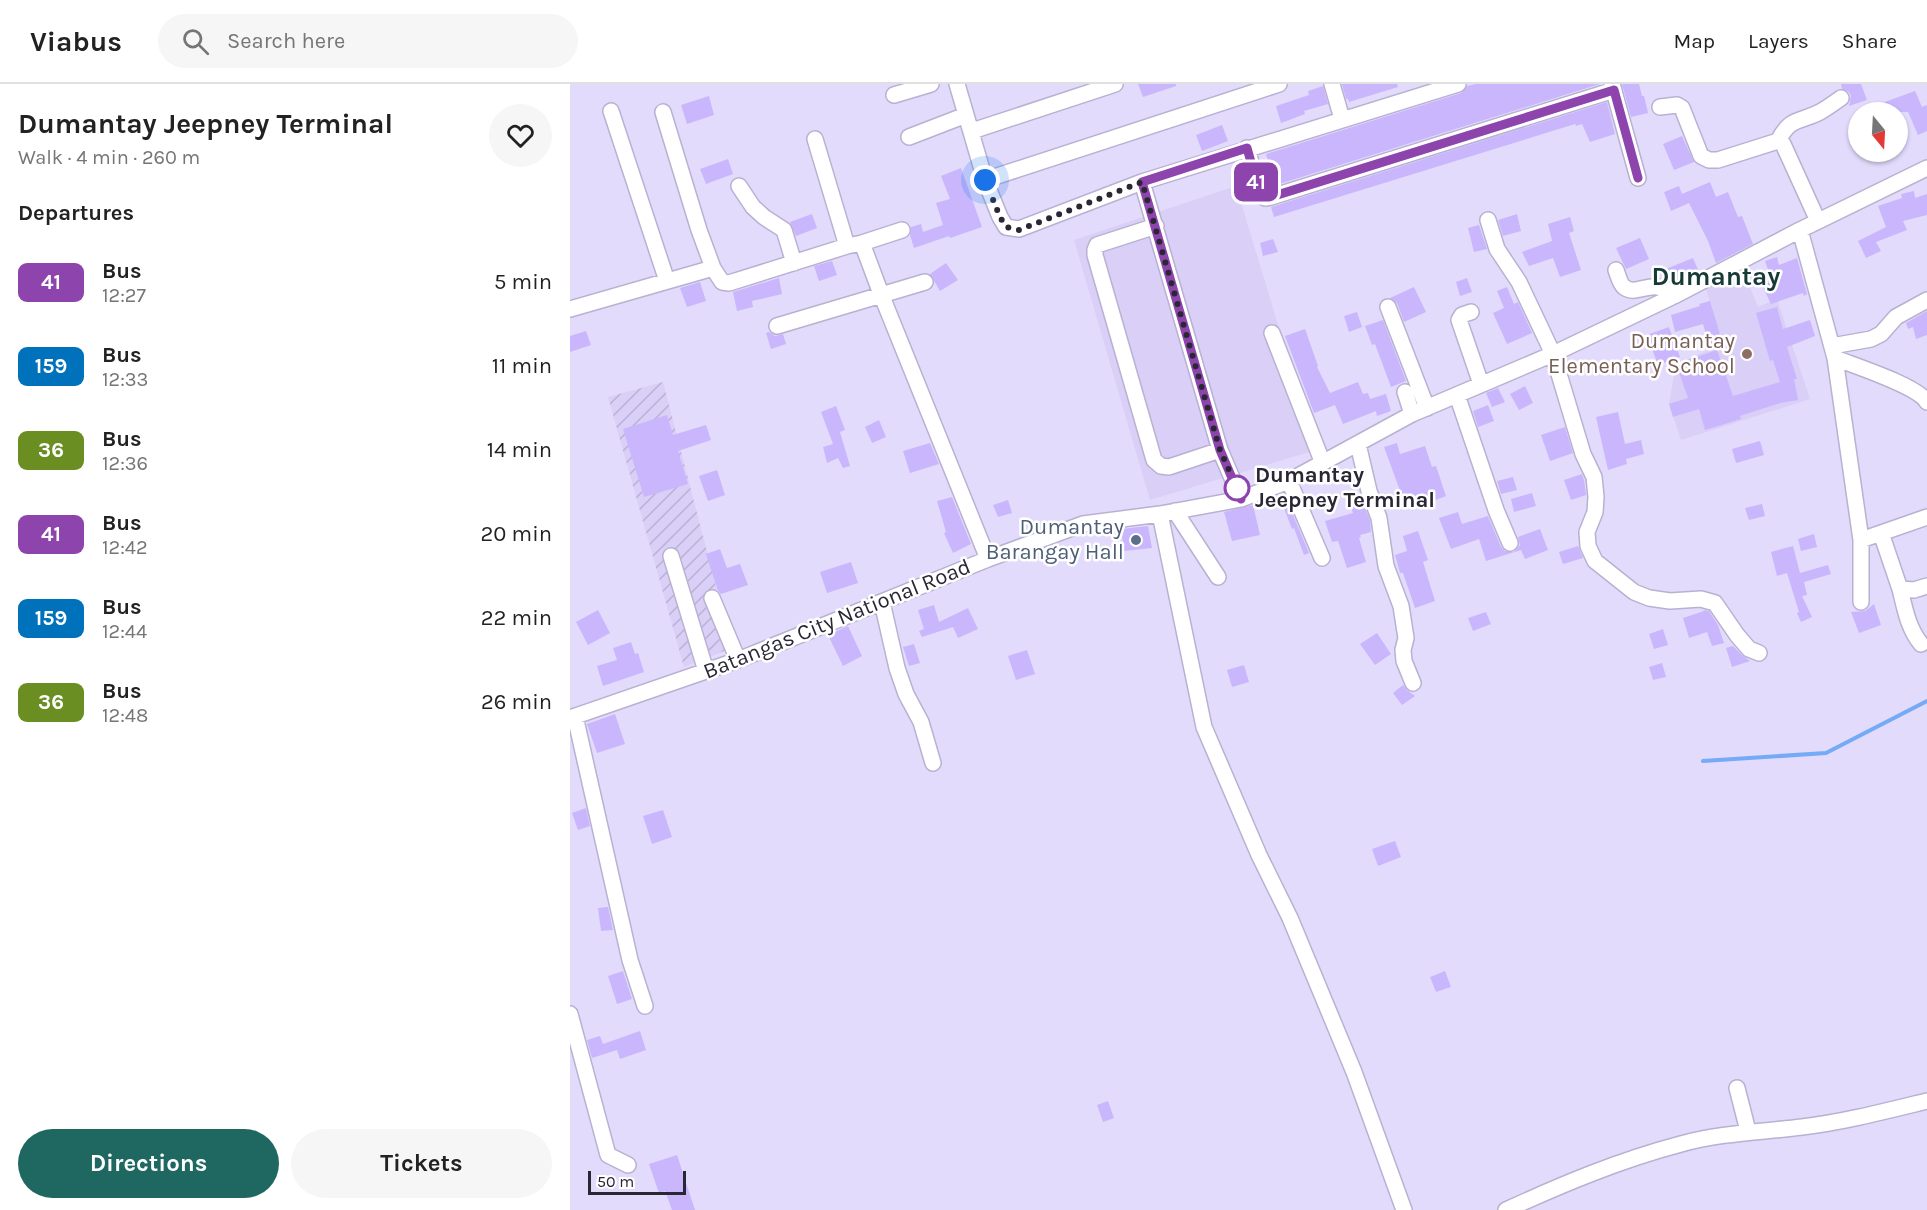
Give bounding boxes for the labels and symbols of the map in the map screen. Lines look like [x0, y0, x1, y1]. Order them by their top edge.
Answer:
north arrow [1848, 102, 1908, 162]
line badge: 41 [1229, 162, 1283, 202]
your location [970, 165, 1000, 195]
district label: Dumantay [1652, 261, 1780, 292]
place label: Dumantay Elementary School [1548, 328, 1735, 379]
marker: Dumantay Elementary School [1740, 347, 1754, 361]
place label: Dumantay Jeepney Terminal [1255, 462, 1435, 513]
marker: Dumantay Jeepney Terminal [1224, 475, 1250, 501]
place label: Dumantay Barangay Hall [986, 514, 1124, 565]
marker: Dumantay Barangay Hall [1129, 533, 1143, 547]
street label: Batangas City National Road [700, 553, 974, 685]
scale bar [588, 1168, 686, 1196]

